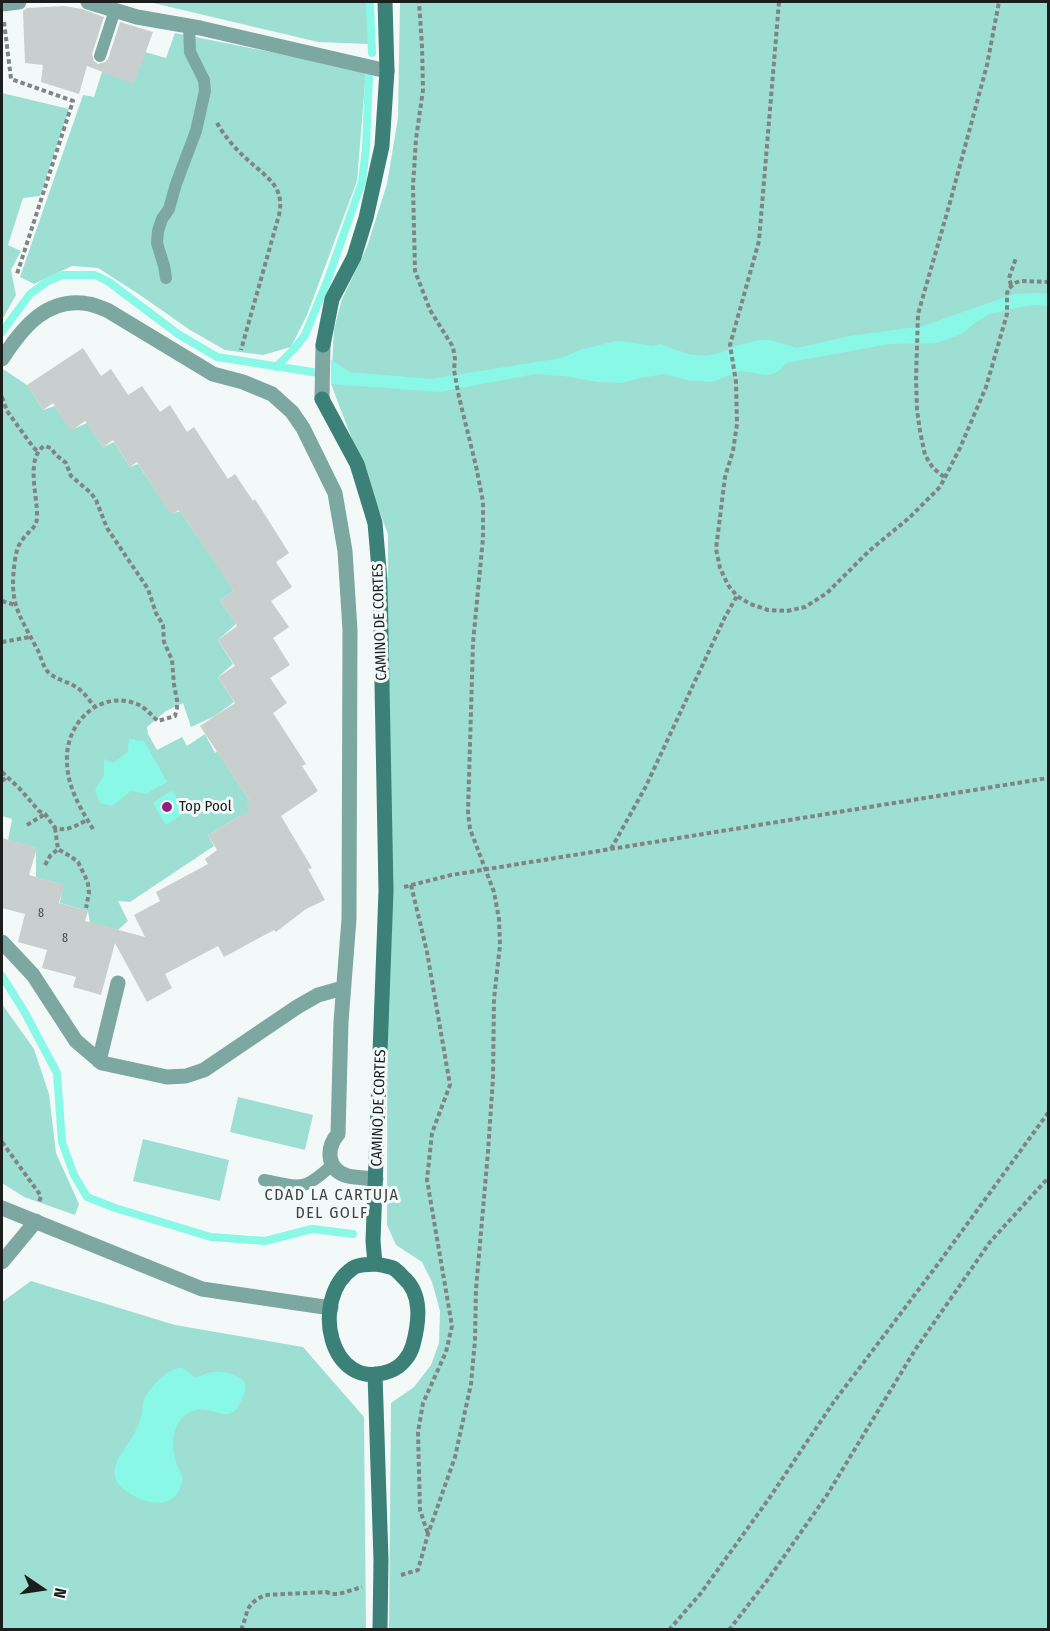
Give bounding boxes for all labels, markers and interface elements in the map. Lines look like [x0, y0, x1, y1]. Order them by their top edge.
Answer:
street label: CAMINO DE CORTES [369, 563, 391, 681]
place label: Top Pool [179, 798, 232, 816]
marker: Top Pool [160, 800, 174, 814]
house number: 8 [38, 907, 44, 921]
house number: 8 [62, 932, 68, 946]
street label: CAMINO DE CORTES [368, 1049, 390, 1167]
district label: CDAD LA CARTUJA DEL GOLF [265, 1186, 399, 1224]
north arrow [12, 1559, 72, 1619]
text: N [50, 1586, 70, 1600]

